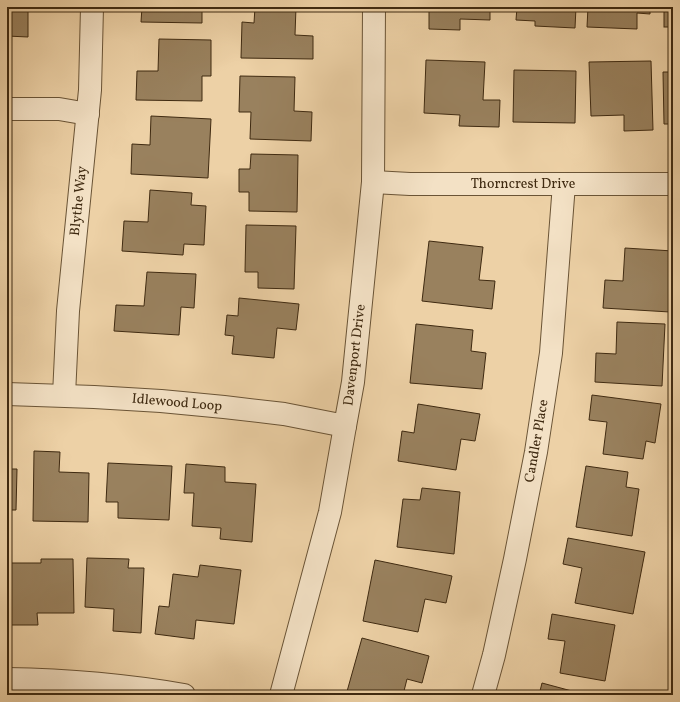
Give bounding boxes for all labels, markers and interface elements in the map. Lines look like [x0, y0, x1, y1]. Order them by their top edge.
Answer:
street label: Blythe Way [66, 165, 92, 237]
street label: Thorncrest Drive [471, 175, 576, 194]
street label: Davenport Drive [339, 303, 371, 407]
street label: Idlewood Loop [131, 390, 223, 416]
street label: Candler Place [520, 398, 554, 484]

